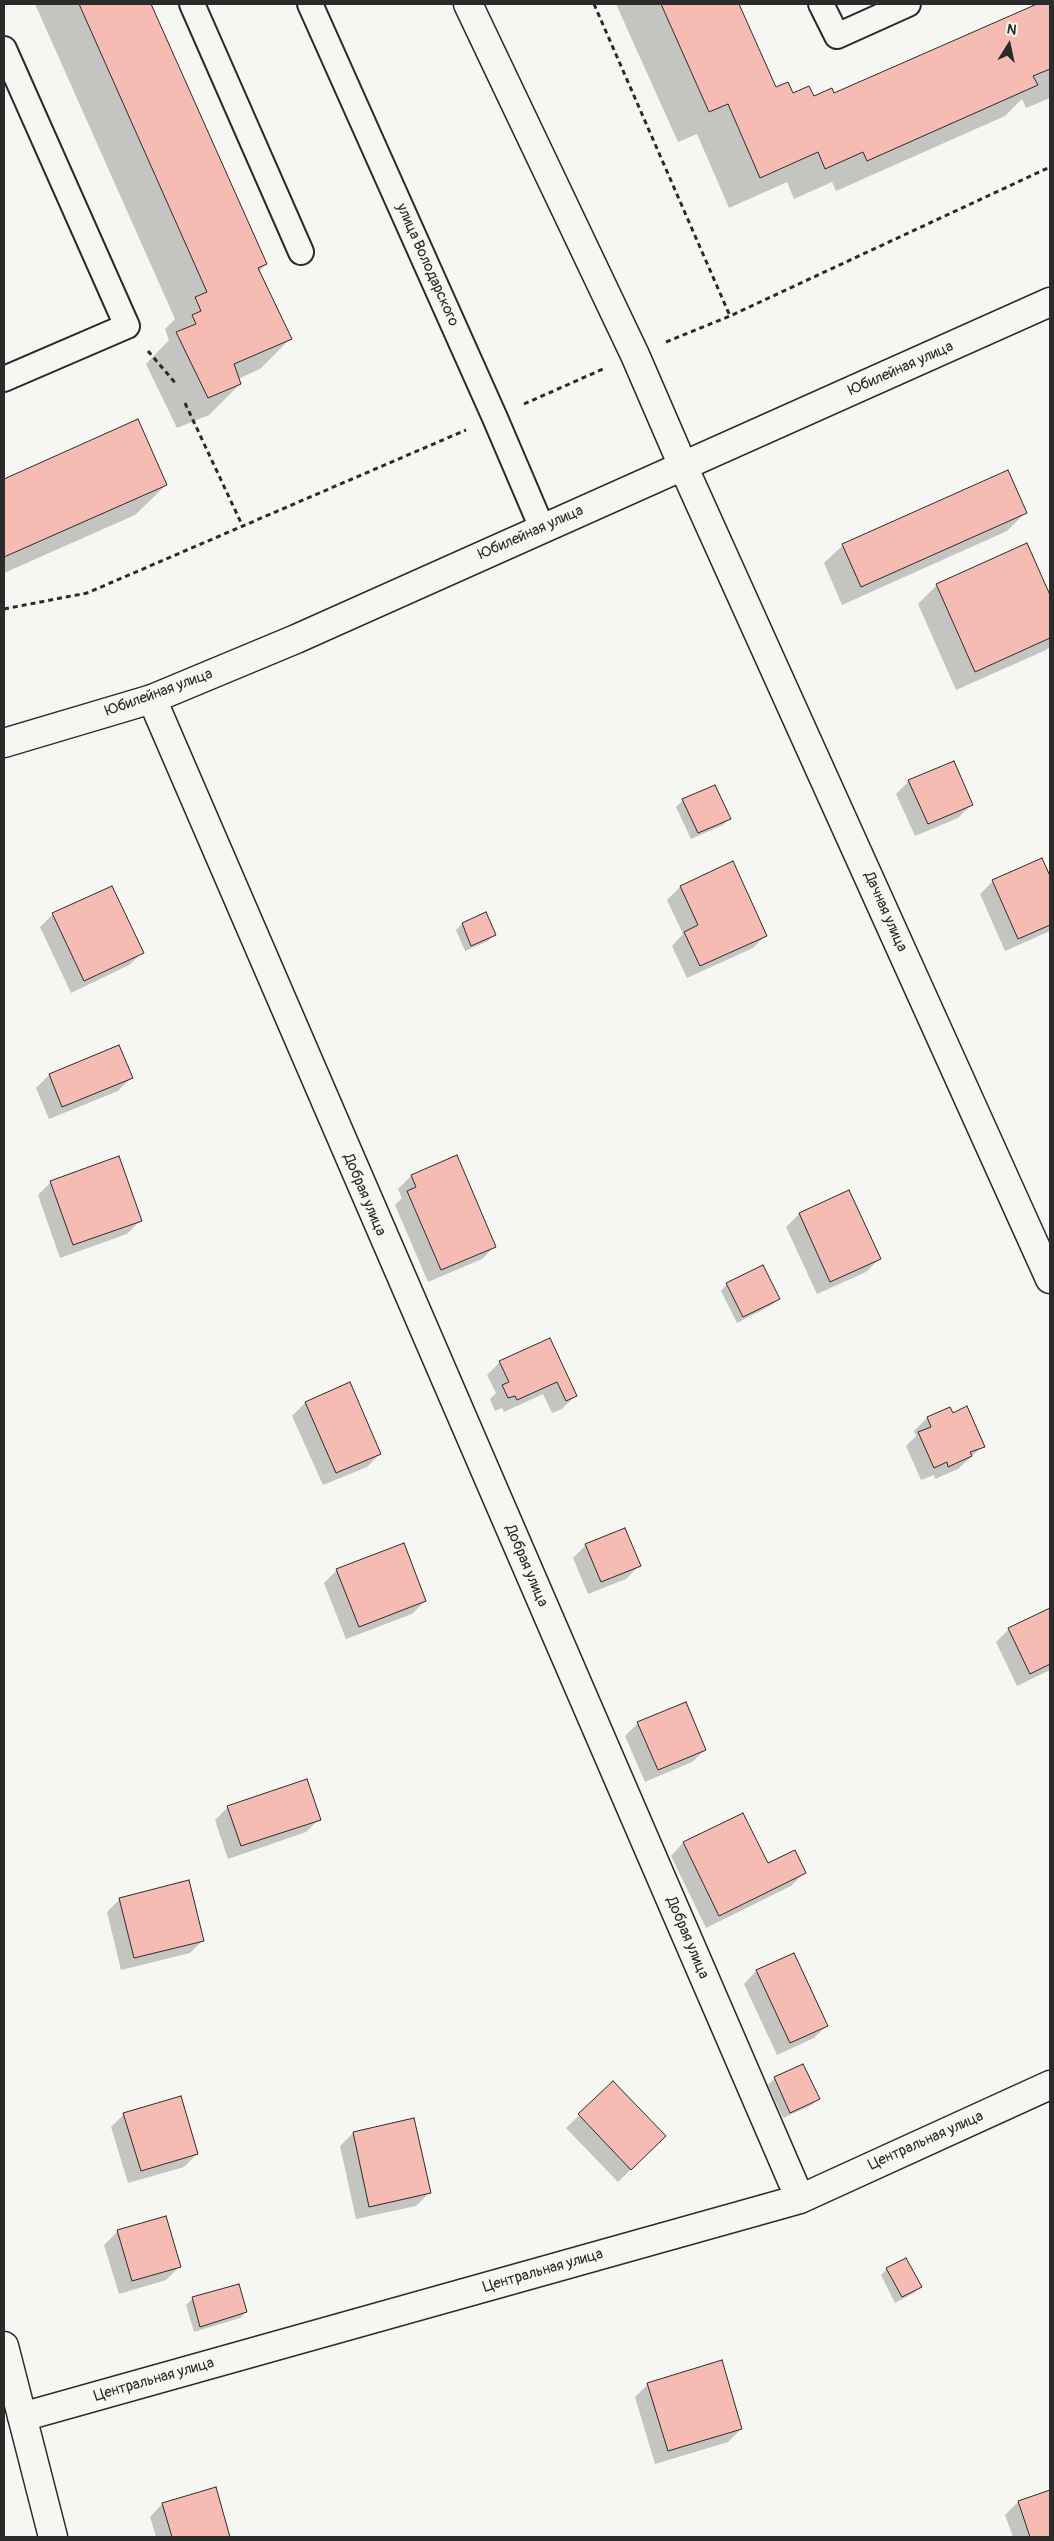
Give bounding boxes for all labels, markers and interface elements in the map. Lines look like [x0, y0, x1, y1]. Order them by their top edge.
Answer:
north arrow [984, 20, 1034, 70]
text: N [1006, 21, 1018, 39]
street label: улица Володарского [392, 201, 462, 329]
street label: Юбилейная улица [846, 338, 956, 400]
street label: Юбилейная улица [476, 502, 586, 564]
street label: Юбилейная улица [103, 665, 215, 721]
street label: Дачная улица [859, 869, 911, 955]
street label: Добрая улица [339, 1151, 389, 1239]
street label: Добрая улица [501, 1522, 551, 1610]
street label: Добрая улица [662, 1894, 712, 1982]
street label: Центральная улица [866, 2108, 986, 2174]
street label: Центральная улица [481, 2245, 605, 2297]
street label: Центральная улица [92, 2354, 216, 2406]

